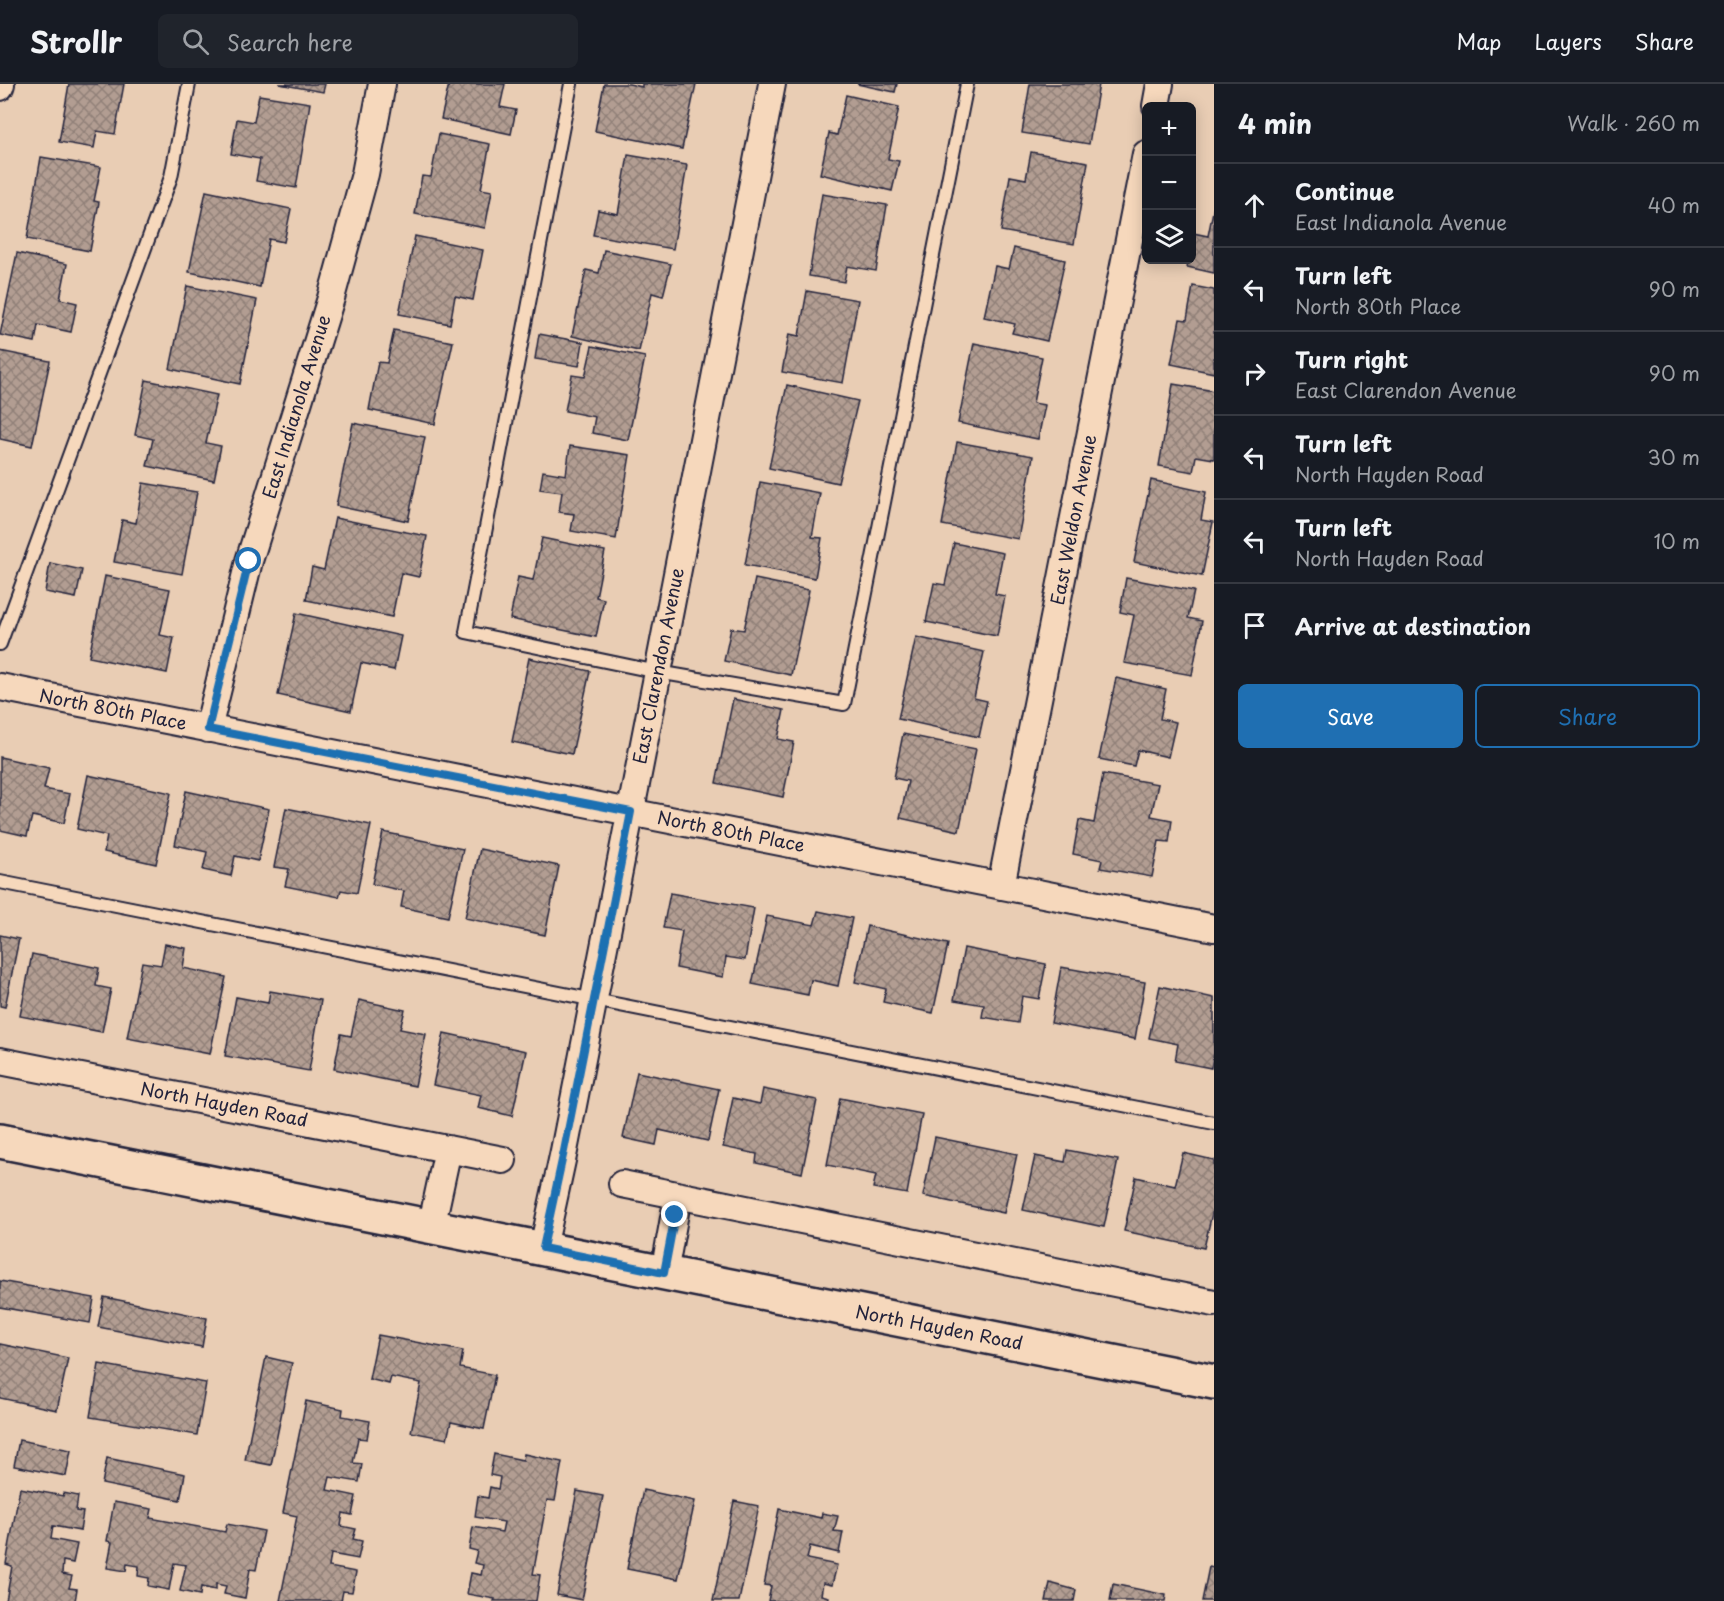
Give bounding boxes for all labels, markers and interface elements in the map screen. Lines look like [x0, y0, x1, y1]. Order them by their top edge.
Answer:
search box [158, 14, 578, 68]
text: Strollr [30, 20, 122, 63]
icon: search [179, 25, 212, 58]
text: Search here [227, 25, 353, 58]
text: Map [1457, 25, 1501, 57]
text: Layers [1534, 25, 1602, 57]
text: Share [1635, 25, 1694, 57]
map controls [1142, 102, 1196, 264]
button: + [1142, 102, 1196, 156]
text: 4 min [1238, 104, 1312, 143]
text: Walk · 260 m [1567, 108, 1700, 138]
button: − [1142, 156, 1196, 210]
text: Continue [1295, 174, 1394, 207]
icon: ahead [1238, 189, 1271, 222]
text: 40 m [1648, 190, 1700, 220]
text: East Indianola Avenue [1295, 207, 1507, 237]
button: layers [1142, 210, 1196, 264]
text: Turn left [1295, 258, 1392, 291]
icon: left [1238, 273, 1271, 306]
text: 90 m [1649, 274, 1700, 304]
text: North 80th Place [1295, 291, 1461, 321]
street label: East Indianola Avenue [255, 311, 336, 502]
text: Turn right [1295, 342, 1408, 375]
icon: right [1238, 357, 1271, 390]
text: 90 m [1649, 358, 1700, 388]
text: East Clarendon Avenue [1295, 375, 1517, 405]
text: Turn left [1295, 426, 1392, 459]
street label: East Weldon Avenue [1043, 432, 1102, 607]
icon: left [1238, 441, 1271, 474]
text: 30 m [1647, 442, 1700, 472]
text: North Hayden Road [1295, 459, 1484, 489]
text: Turn left [1295, 510, 1392, 543]
icon: left [1238, 525, 1271, 558]
text: 10 m [1653, 526, 1700, 556]
text: North Hayden Road [1295, 543, 1484, 573]
route start [235, 547, 261, 573]
street label: East Clarendon Avenue [625, 565, 690, 766]
icon: arrive [1238, 609, 1271, 642]
text: Arrive at destination [1295, 609, 1531, 642]
street label: North 80th Place [37, 681, 190, 736]
button: Save [1238, 684, 1463, 748]
button: Share [1475, 684, 1700, 748]
street label: North 80th Place [655, 803, 808, 858]
street label: North Hayden Road [138, 1074, 310, 1133]
route end [661, 1201, 687, 1227]
street label: North Hayden Road [853, 1297, 1025, 1356]

